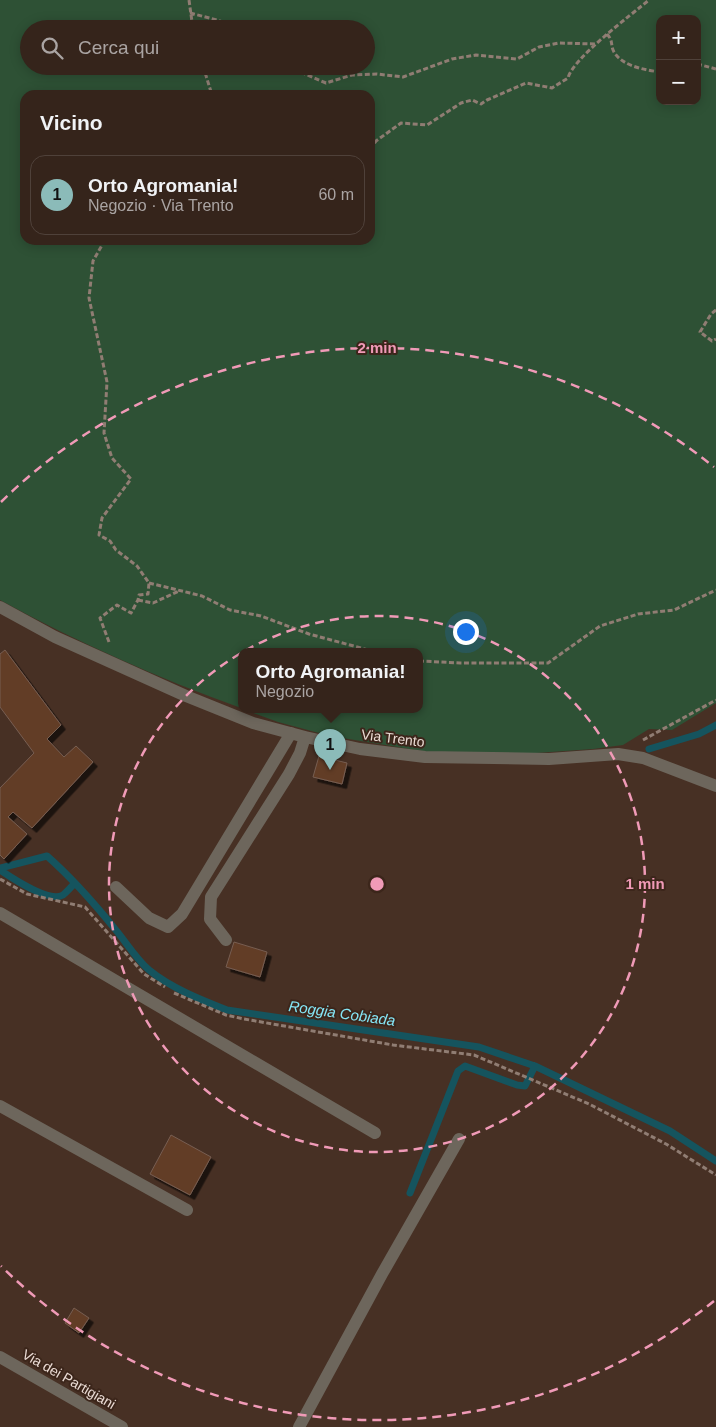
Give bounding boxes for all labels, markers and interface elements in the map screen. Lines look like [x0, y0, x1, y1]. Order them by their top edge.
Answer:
map controls [656, 15, 701, 105]
button: + [656, 15, 701, 60]
search box [20, 20, 375, 75]
icon: search [38, 34, 66, 62]
text: Cerca qui [78, 37, 159, 58]
button: − [656, 60, 701, 105]
text: Vicino [40, 111, 103, 134]
text: Orto Agromania! [88, 175, 238, 196]
text: 1 [53, 186, 61, 203]
text: 60 m [318, 186, 354, 203]
text: Negozio · Via Trento [88, 197, 234, 214]
text: 2 min [357, 339, 397, 356]
your location [453, 619, 479, 645]
popup [238, 648, 423, 713]
text: Orto Agromania! [255, 661, 406, 682]
text: Negozio [255, 683, 314, 700]
street label: Via Trento [360, 726, 426, 750]
pin: 1 [314, 729, 346, 770]
centre of rings [368, 875, 386, 893]
text: 1 min [625, 875, 665, 892]
water label: Roggia Cobiada [288, 997, 396, 1029]
street label: Via dei Partigiani [20, 1346, 118, 1412]

